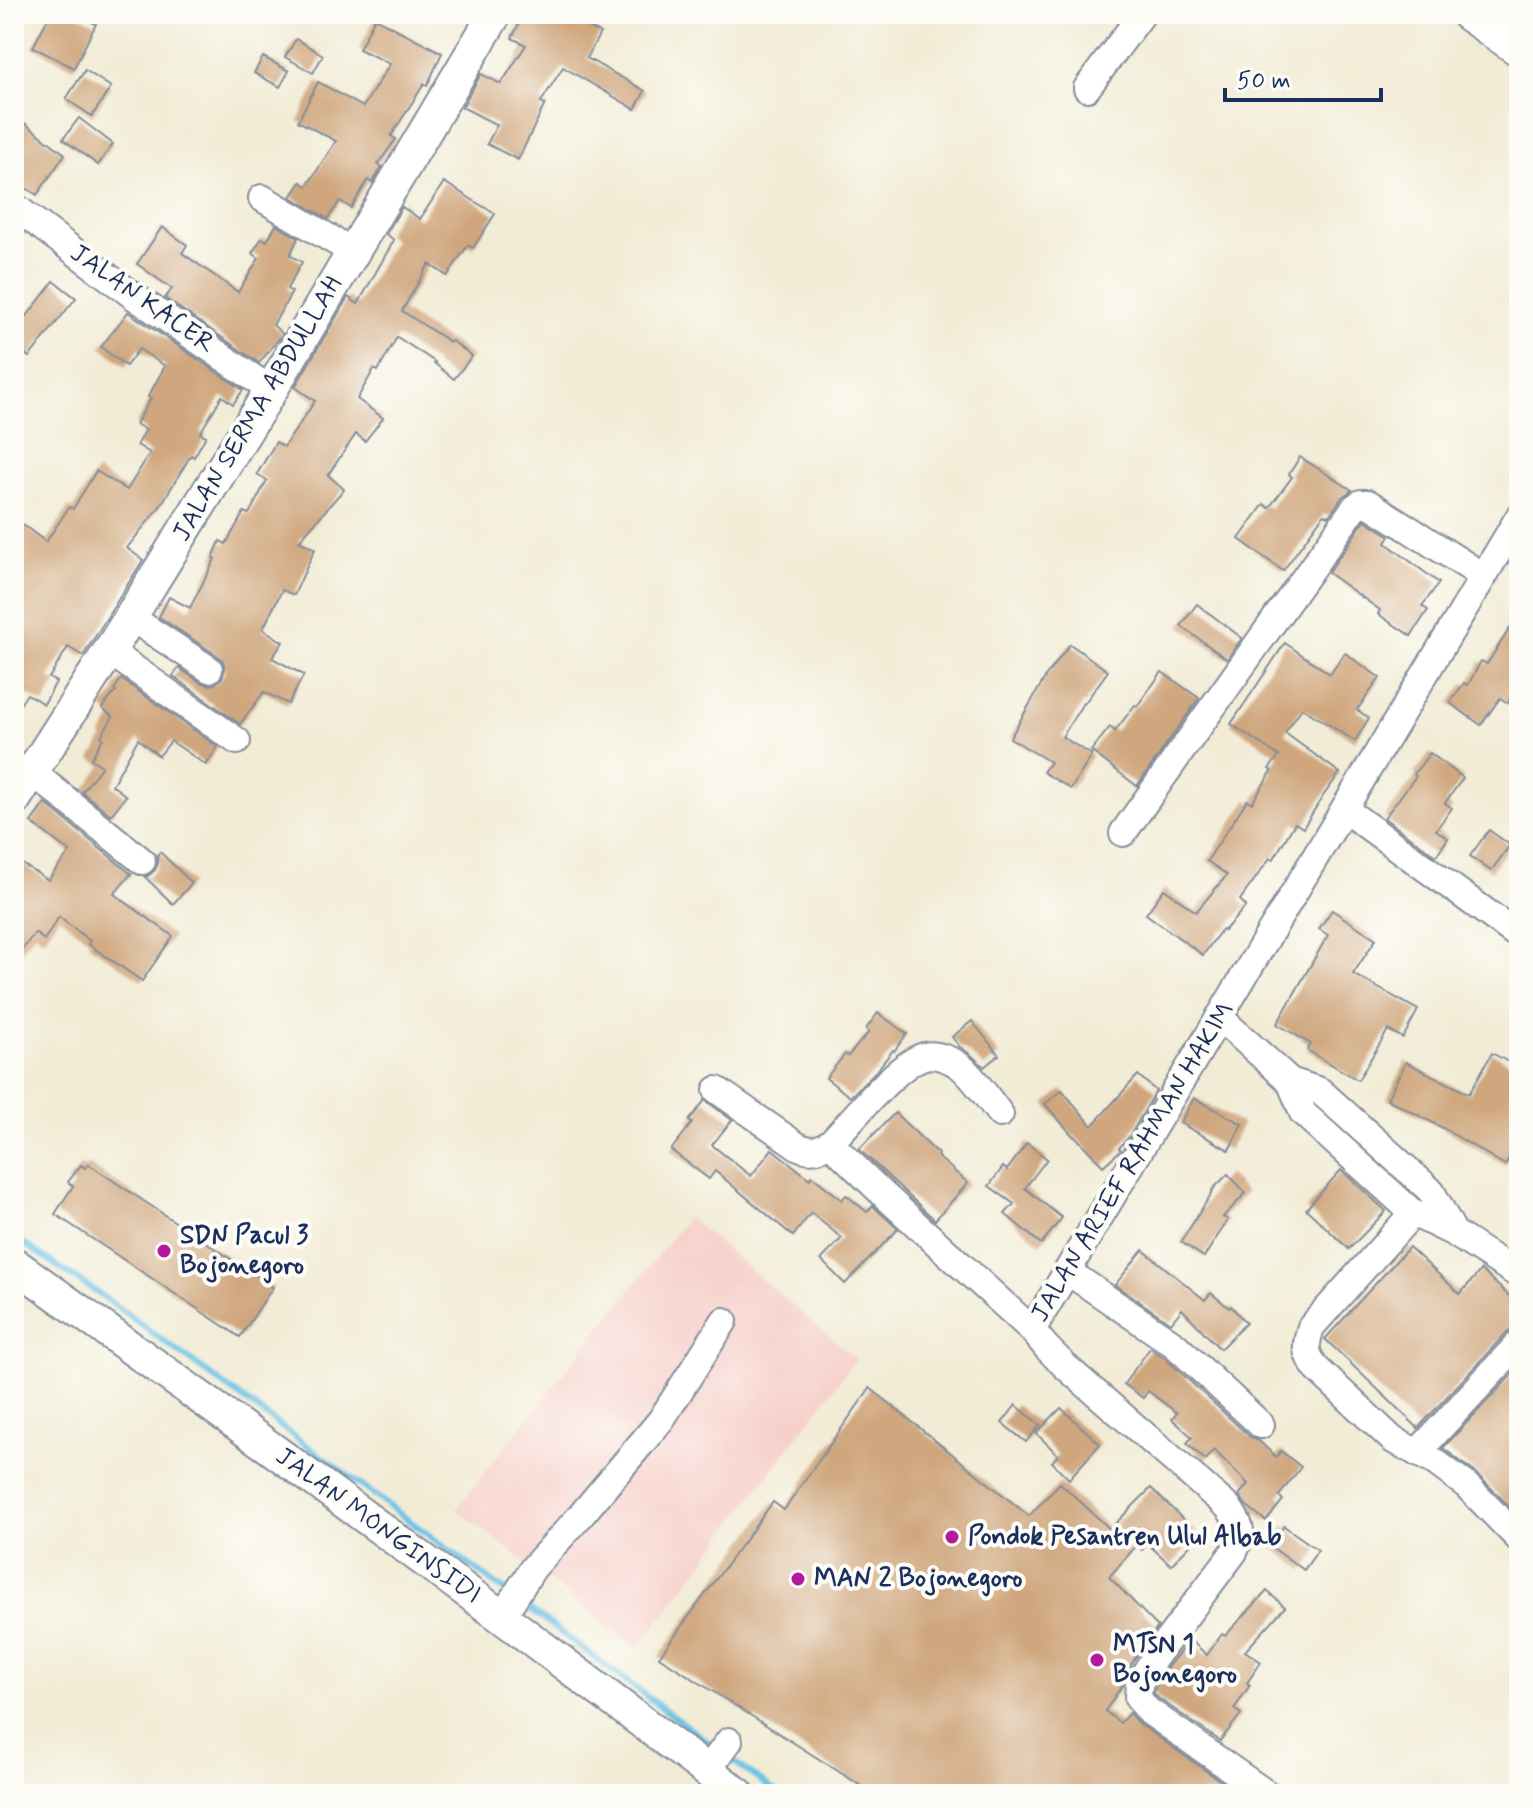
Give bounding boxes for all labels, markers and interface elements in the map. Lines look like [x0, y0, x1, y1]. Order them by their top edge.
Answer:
scale bar [1225, 52, 1381, 102]
text: 50 m [1237, 66, 1291, 97]
street label: JALAN KACER [63, 237, 221, 362]
street label: JALAN SERMA ABDULLAH [165, 270, 351, 548]
street label: JALAN ARIEF RAHMAN HAKIM [1024, 995, 1242, 1329]
place label: SDN Pacul 3 Bojonegoro [180, 1219, 308, 1284]
marker: SDN Pacul 3 Bojonegoro [155, 1242, 173, 1260]
street label: JALAN MONGINSIDI [268, 1440, 488, 1612]
place label: Pondok Pesantren Ulul Albab [968, 1520, 1281, 1554]
marker: Pondok Pesantren Ulul Albab [943, 1528, 961, 1546]
place label: MAN 2 Bojonegoro [814, 1562, 1023, 1597]
marker: MAN 2 Bojonegoro [789, 1570, 807, 1588]
place label: MTsN 1 Bojonegoro [1113, 1628, 1237, 1693]
marker: MTsN 1 Bojonegoro [1088, 1651, 1106, 1669]

